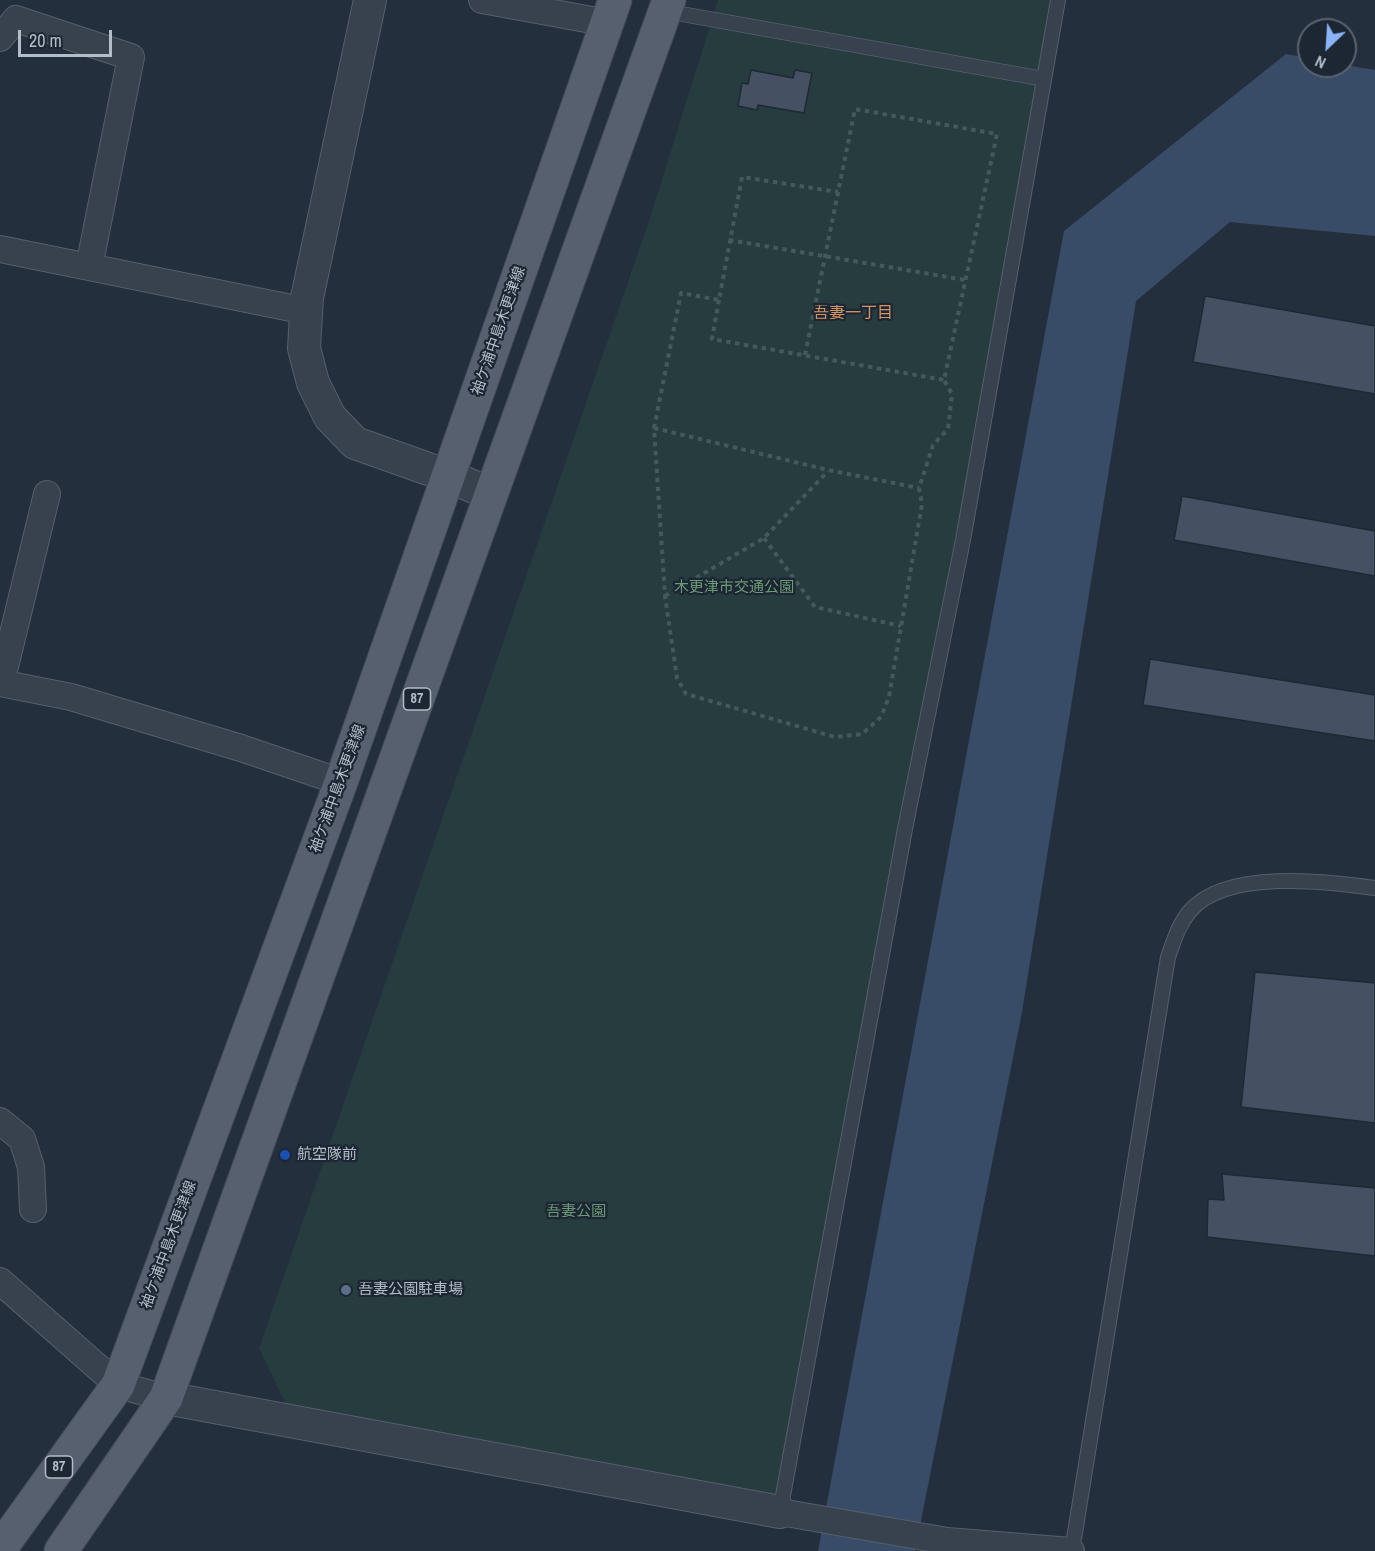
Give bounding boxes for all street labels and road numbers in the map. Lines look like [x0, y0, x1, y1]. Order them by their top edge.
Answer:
street label: 袖ケ浦中島木更津線 [469, 264, 529, 398]
road number: 87 [404, 688, 430, 710]
street label: 袖ケ浦中島木更津線 [306, 722, 370, 856]
street label: 袖ケ浦中島木更津線 [137, 1178, 201, 1312]
road number: 87 [46, 1456, 72, 1478]

